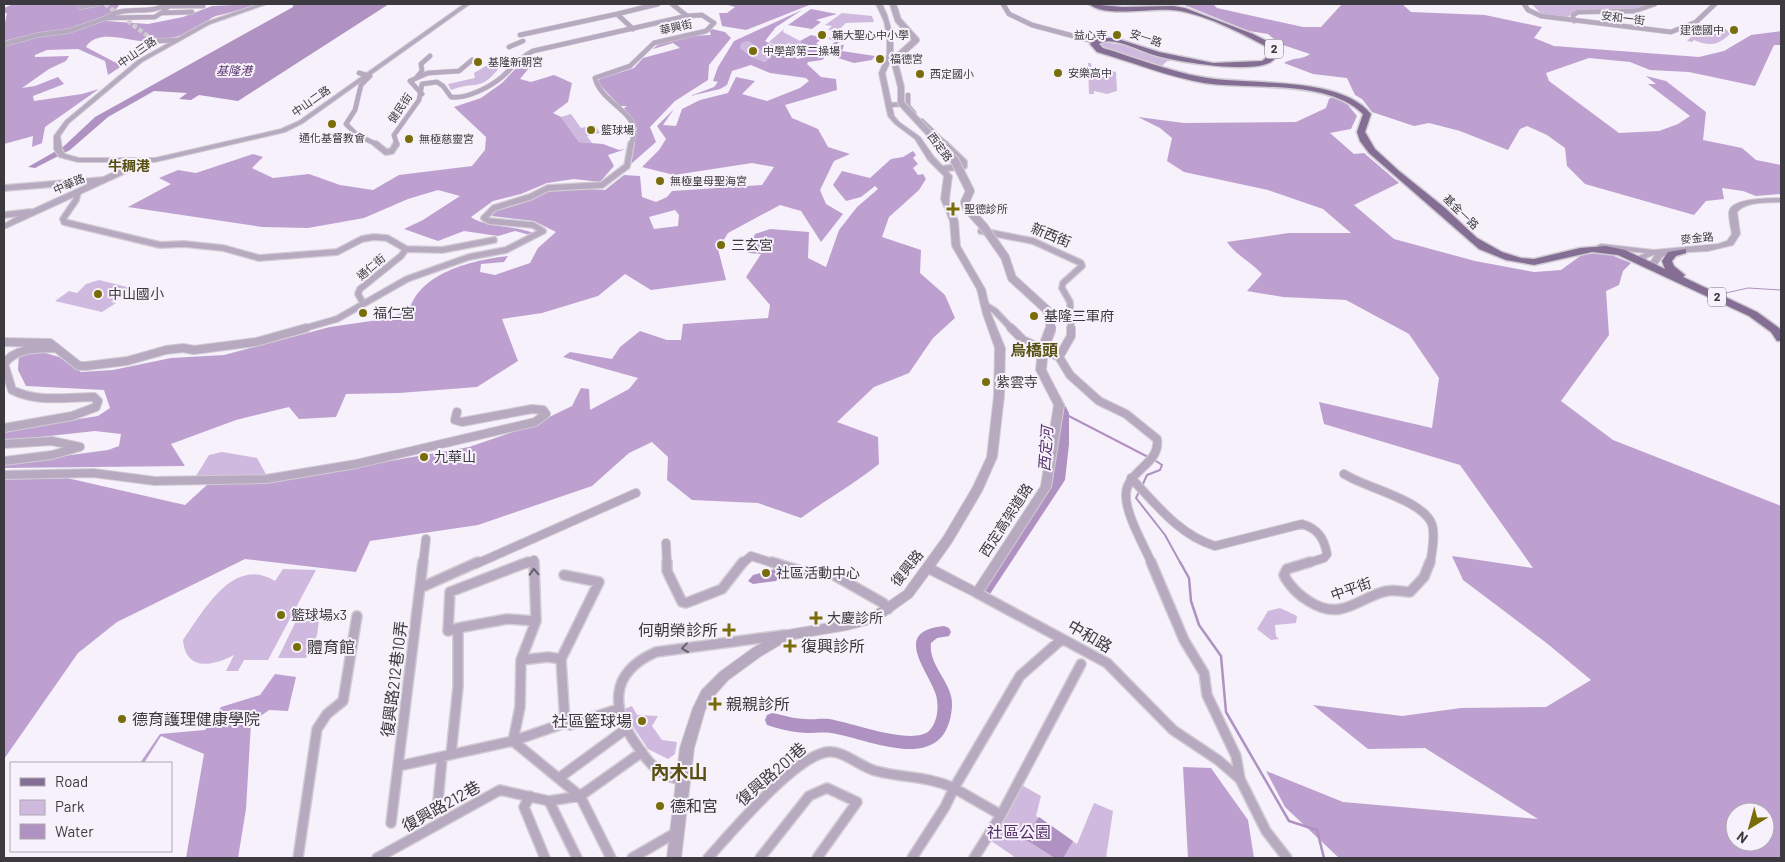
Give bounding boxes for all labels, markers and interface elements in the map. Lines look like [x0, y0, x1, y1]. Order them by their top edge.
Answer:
street label: 安和一街 [1600, 8, 1646, 27]
street label: 華興街 [658, 16, 693, 37]
place label: 建德國中 [1680, 23, 1724, 36]
marker: 建德國中 [1728, 24, 1740, 36]
street label: 安一路 [1128, 26, 1164, 49]
place label: 輔大聖心中小學 [832, 28, 909, 41]
place label: 益心寺 [1074, 28, 1107, 41]
marker: 輔大聖心中小學 [816, 29, 828, 41]
marker: 益心寺 [1111, 29, 1123, 41]
street label: 中山三路 [115, 34, 158, 70]
road number: 2 [1265, 40, 1283, 59]
place label: 中學部第二操場 [763, 44, 840, 57]
marker: 中學部第二操場 [747, 45, 759, 57]
place label: 福德宮 [890, 52, 923, 65]
marker: 福德宮 [874, 53, 886, 65]
place label: 基隆新朝宮 [488, 55, 543, 68]
marker: 基隆新朝宮 [472, 56, 484, 68]
water label: 基隆港 [216, 63, 254, 77]
place label: 安樂高中 [1068, 66, 1112, 79]
place label: 西定國小 [930, 67, 974, 80]
marker: 安樂高中 [1052, 67, 1064, 79]
marker: 西定國小 [914, 68, 926, 80]
street label: 中山二路 [289, 83, 332, 119]
street label: 健民街 [385, 90, 414, 125]
marker: 通化基督教會 [326, 118, 338, 130]
place label: 籃球場 [601, 123, 634, 136]
marker: 籃球場 [585, 124, 597, 136]
street label: 西定路 [925, 130, 956, 164]
place label: 通化基督教會 [299, 131, 365, 144]
place label: 無極慈靈宮 [419, 132, 474, 145]
marker: 無極慈靈宮 [403, 133, 415, 145]
district label: 牛稠港 [108, 157, 150, 174]
street label: 中華路 [51, 171, 87, 196]
place label: 無極皇母聖海宮 [670, 174, 747, 187]
marker: 無極皇母聖海宮 [654, 175, 666, 187]
street label: 基金一路 [1441, 192, 1482, 232]
marker: 聖德診所 [946, 202, 960, 216]
place label: 聖德診所 [964, 202, 1008, 215]
street label: 新西街 [1029, 219, 1074, 250]
street label: 麥金路 [1680, 229, 1714, 246]
place label: 三玄宮 [731, 236, 773, 253]
marker: 三玄宮 [715, 239, 727, 251]
street label: 通仁街 [354, 251, 387, 282]
place label: 中山國小 [108, 285, 164, 302]
marker: 中山國小 [92, 288, 104, 300]
road number: 2 [1708, 288, 1726, 306]
place label: 福仁宮 [373, 304, 415, 321]
marker: 福仁宮 [357, 307, 369, 319]
place label: 基隆三軍府 [1044, 307, 1114, 324]
marker: 基隆三軍府 [1028, 310, 1040, 322]
district label: 烏橋頭 [1010, 340, 1058, 359]
place label: 紫雲寺 [996, 373, 1038, 390]
marker: 紫雲寺 [980, 376, 992, 388]
water label: 西定河 [1034, 423, 1056, 472]
place label: 九華山 [434, 448, 476, 465]
marker: 九華山 [418, 451, 430, 463]
street label: 西定高架道路 [976, 480, 1036, 560]
street label: 復興路 [887, 546, 926, 589]
place label: 社區活動中心 [776, 564, 860, 581]
marker: 社區活動中心 [760, 567, 772, 579]
one-way arrow [529, 568, 540, 576]
street label: 中平街 [1328, 574, 1373, 603]
place label: 籃球場x3 [291, 606, 347, 623]
marker: 籃球場x3 [275, 609, 287, 621]
place label: 大慶診所 [827, 609, 883, 626]
marker: 大慶診所 [809, 611, 823, 625]
street label: 中和路 [1065, 615, 1116, 656]
street label: 復興路212巷10弄 [377, 620, 410, 738]
place label: 何朝榮診所 [638, 620, 718, 639]
marker: 何朝榮診所 [722, 623, 736, 637]
place label: 復興診所 [801, 636, 865, 655]
place label: 體育館 [307, 637, 355, 656]
marker: 復興診所 [783, 639, 797, 653]
marker: 體育館 [291, 641, 303, 653]
one-way arrow [681, 642, 689, 653]
place label: 親親診所 [726, 694, 790, 713]
marker: 親親診所 [708, 697, 722, 711]
place label: 德育護理健康學院 [132, 709, 260, 728]
place label: 社區籃球場 [552, 711, 632, 730]
marker: 德育護理健康學院 [116, 713, 128, 725]
marker: 社區籃球場 [636, 715, 648, 727]
street label: 復興路201巷 [732, 738, 810, 809]
district label: 內木山 [650, 760, 708, 783]
legend [10, 762, 172, 852]
text: Road [55, 772, 88, 790]
street label: 復興路212巷 [398, 776, 483, 835]
place label: 德和宮 [670, 796, 718, 815]
text: Park [55, 797, 85, 815]
marker: 德和宮 [654, 800, 666, 812]
north arrow [1725, 802, 1775, 852]
text: Water [55, 822, 94, 840]
park label: 社區公園 [987, 822, 1051, 841]
text: N [1733, 828, 1751, 847]

